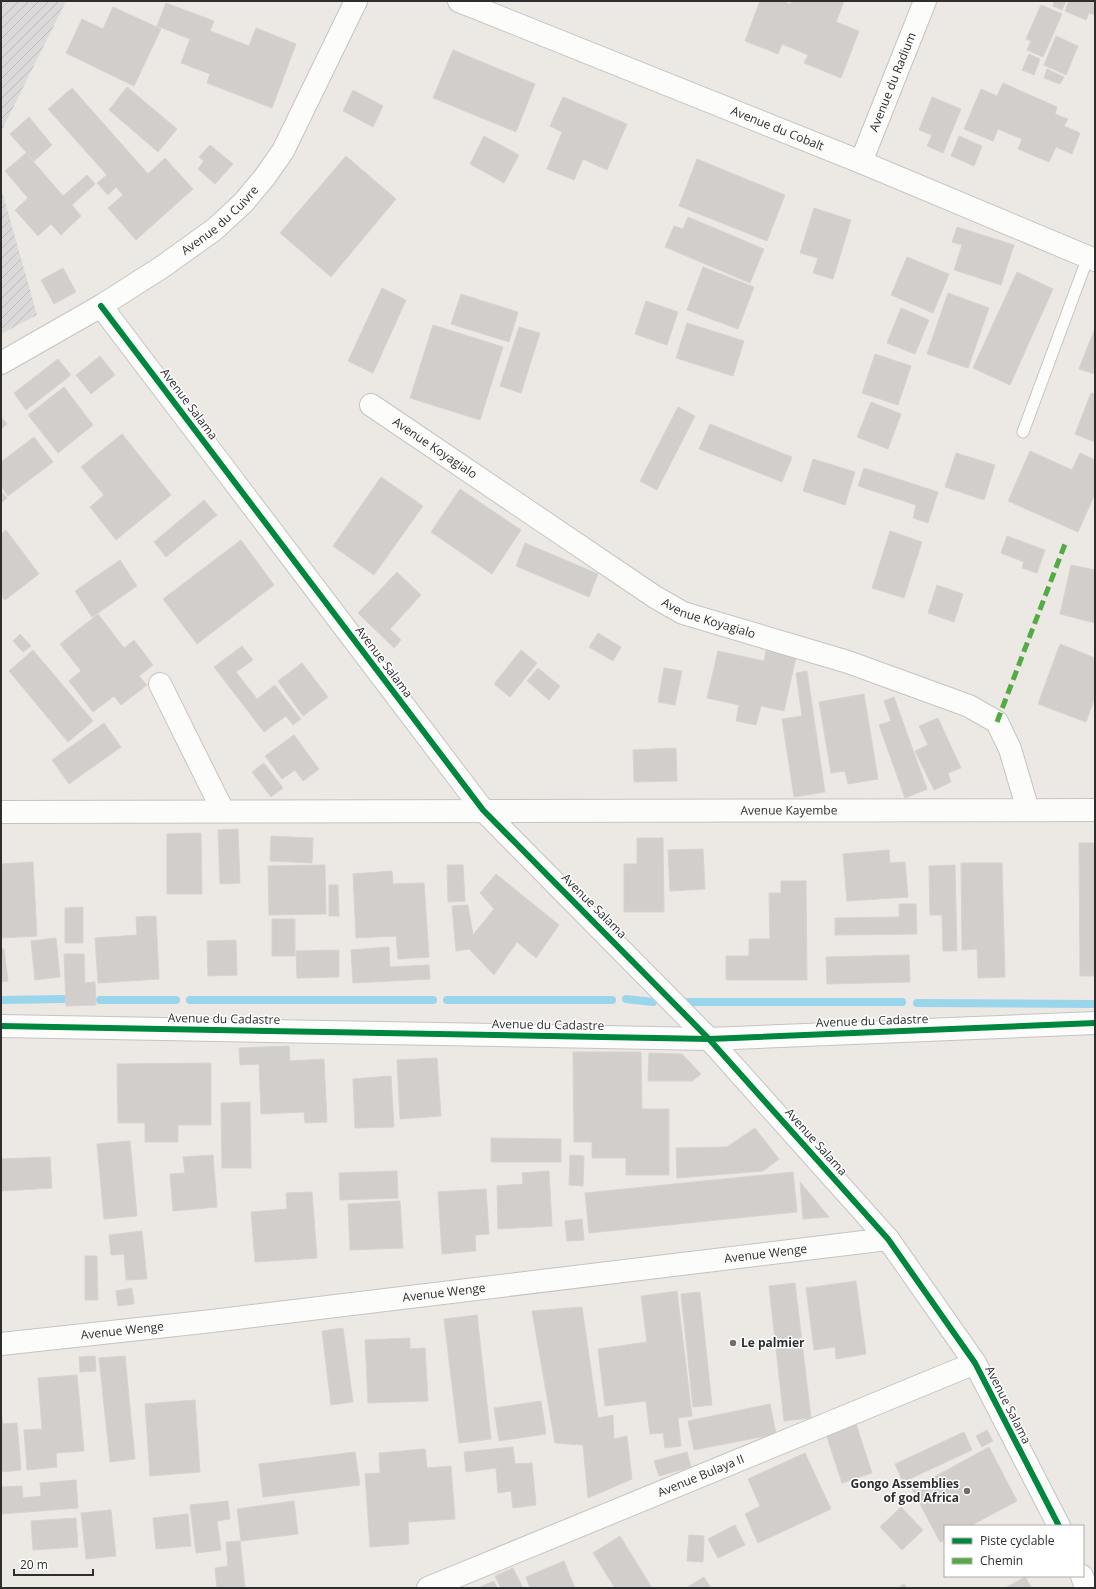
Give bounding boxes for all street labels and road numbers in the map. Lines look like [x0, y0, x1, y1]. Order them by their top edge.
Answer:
street label: Avenue du Radium [865, 30, 920, 134]
street label: Avenue du Cobalt [729, 102, 827, 154]
street label: Avenue du Cuivre [177, 182, 262, 259]
street label: Avenue Salama [157, 364, 222, 443]
street label: Avenue Koyagialo [389, 413, 481, 482]
street label: Avenue Koyagialo [659, 594, 758, 642]
street label: Avenue Salama [352, 622, 417, 701]
street label: Avenue Kayembe [741, 801, 838, 819]
street label: Avenue Salama [558, 869, 631, 942]
street label: Avenue du Cadastre [168, 1009, 281, 1028]
street label: Avenue du Cadastre [815, 1010, 929, 1031]
street label: Avenue du Cadastre [492, 1015, 605, 1034]
street label: Avenue Salama [781, 1104, 851, 1179]
street label: Avenue Wenge [723, 1240, 808, 1267]
street label: Avenue Wenge [402, 1279, 487, 1306]
street label: Avenue Wenge [80, 1317, 165, 1343]
street label: Avenue Salama [981, 1363, 1035, 1447]
street label: Avenue Bulaya II [655, 1450, 747, 1501]

